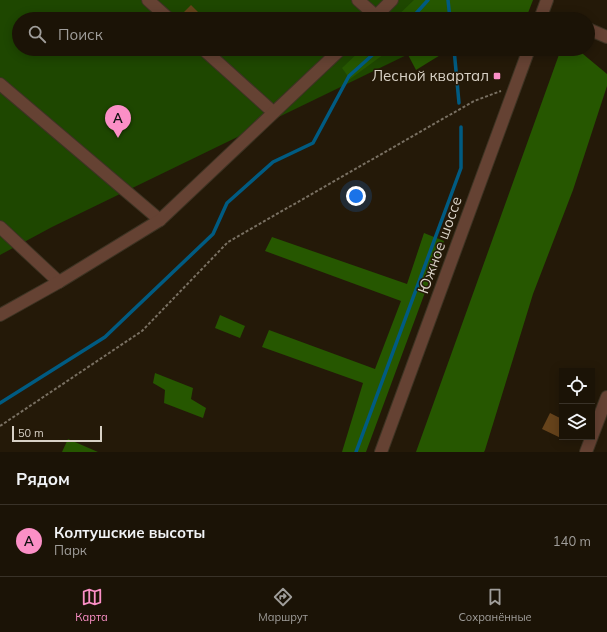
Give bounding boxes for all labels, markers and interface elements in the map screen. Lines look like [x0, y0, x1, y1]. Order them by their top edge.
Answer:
search box [12, 12, 595, 56]
icon: search [26, 23, 48, 45]
text: Поиск [58, 25, 103, 44]
place label: Лесной квартал [372, 66, 489, 85]
marker: Лесной квартал [492, 71, 502, 81]
pin: A [105, 105, 131, 138]
your location [346, 186, 366, 206]
street label: Южное шоссе [413, 194, 466, 296]
map controls [559, 368, 595, 440]
button: locate [559, 368, 595, 404]
button: layers [559, 404, 595, 440]
scale bar [12, 424, 102, 443]
text: 50 m [18, 426, 44, 440]
text: Рядом [16, 468, 70, 489]
text: Колтушские высоты [54, 523, 205, 542]
text: A [24, 533, 34, 549]
text: 140 m [553, 533, 591, 549]
text: Парк [54, 542, 87, 558]
tab: Карта [75, 586, 108, 624]
tab: Маршрут [258, 586, 308, 624]
tab: Сохранённые [458, 586, 532, 624]

